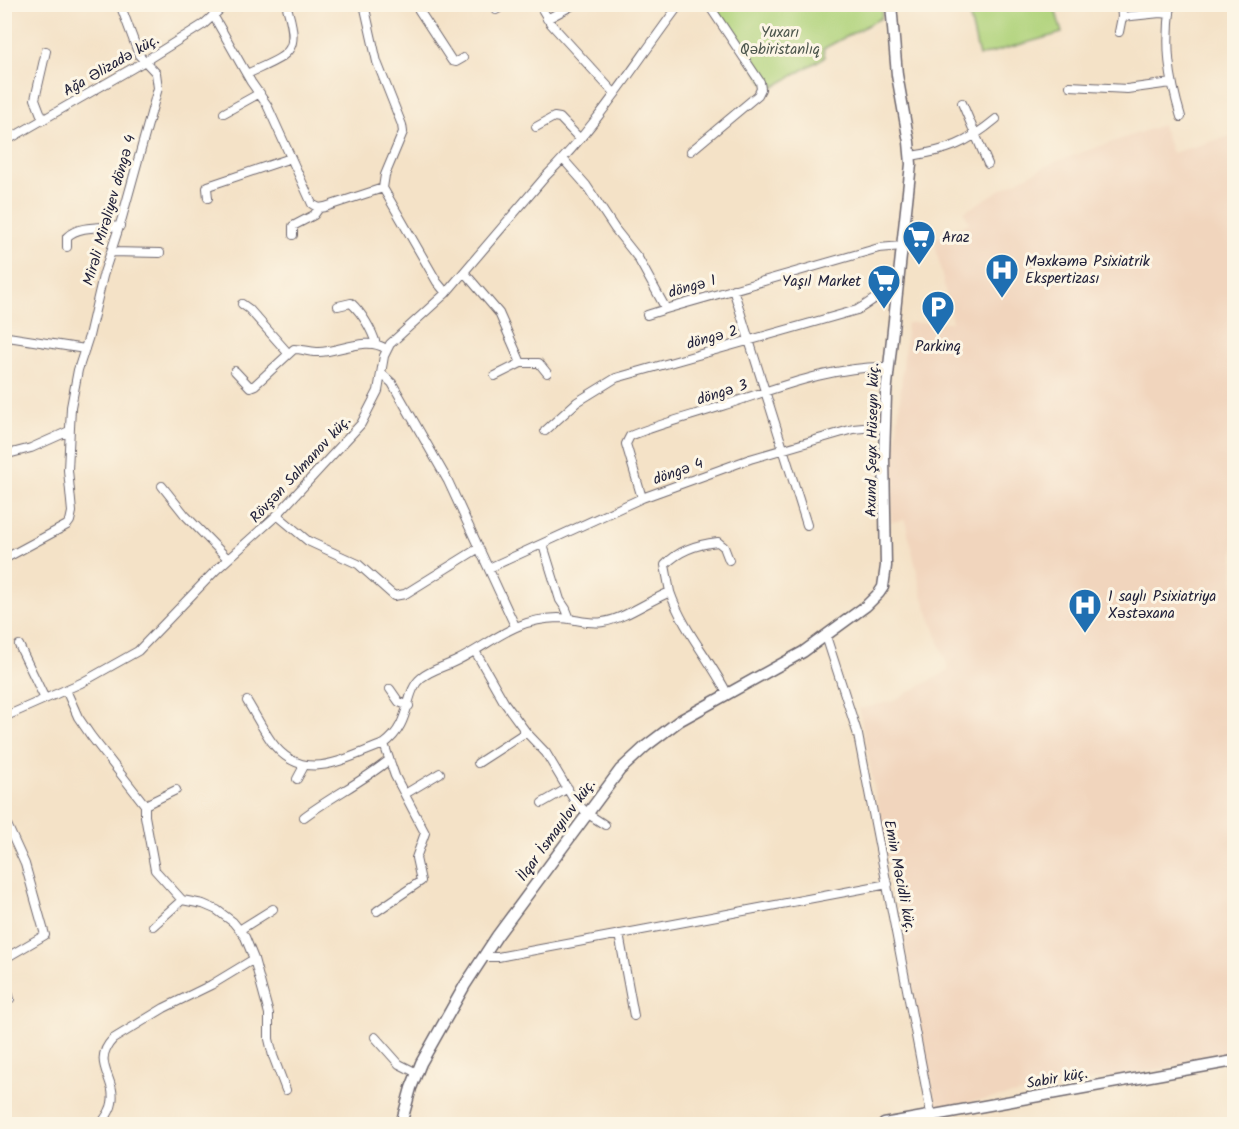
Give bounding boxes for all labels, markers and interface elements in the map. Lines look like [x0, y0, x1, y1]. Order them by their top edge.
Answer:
park label: Yuxarı Qəbiristanlıq [740, 21, 820, 62]
street label: Ağa Əlizadə küç. [59, 29, 164, 103]
street label: Mirəli Mirəliyev döngə 4 [77, 132, 143, 289]
supermarket icon: Araz [901, 219, 937, 266]
place label: Araz [942, 226, 970, 250]
place label: Məxkəmə Psixiatrik Ekspertizası [1025, 250, 1151, 291]
hospital icon: Məxkəmə Psixiatrik Ekspertizası [984, 252, 1020, 299]
supermarket icon: Yaşıl Market [866, 263, 902, 310]
street label: döngə 1 [666, 269, 719, 305]
place label: Yaşıl Market [782, 270, 861, 294]
parking icon: Parkinq [920, 289, 956, 336]
street label: döngə 2 [684, 319, 741, 357]
place label: Parkinq [915, 335, 961, 359]
street label: Axund Şeyx Hüseyn küç. [860, 363, 886, 517]
street label: döngə 3 [694, 373, 751, 412]
street label: Rövşən Salmanov küç. [244, 410, 357, 529]
street label: döngə 4 [650, 452, 707, 492]
place label: 1 saylı Psixiatriya Xəstəxana [1108, 585, 1216, 626]
hospital icon: 1 saylı Psixiatriya Xəstəxana [1067, 587, 1103, 634]
street label: İlqar İsmayılov küç. [511, 774, 602, 887]
street label: Emin Məcidli küç. [876, 818, 922, 934]
street label: Sabir küç. [1025, 1062, 1090, 1096]

